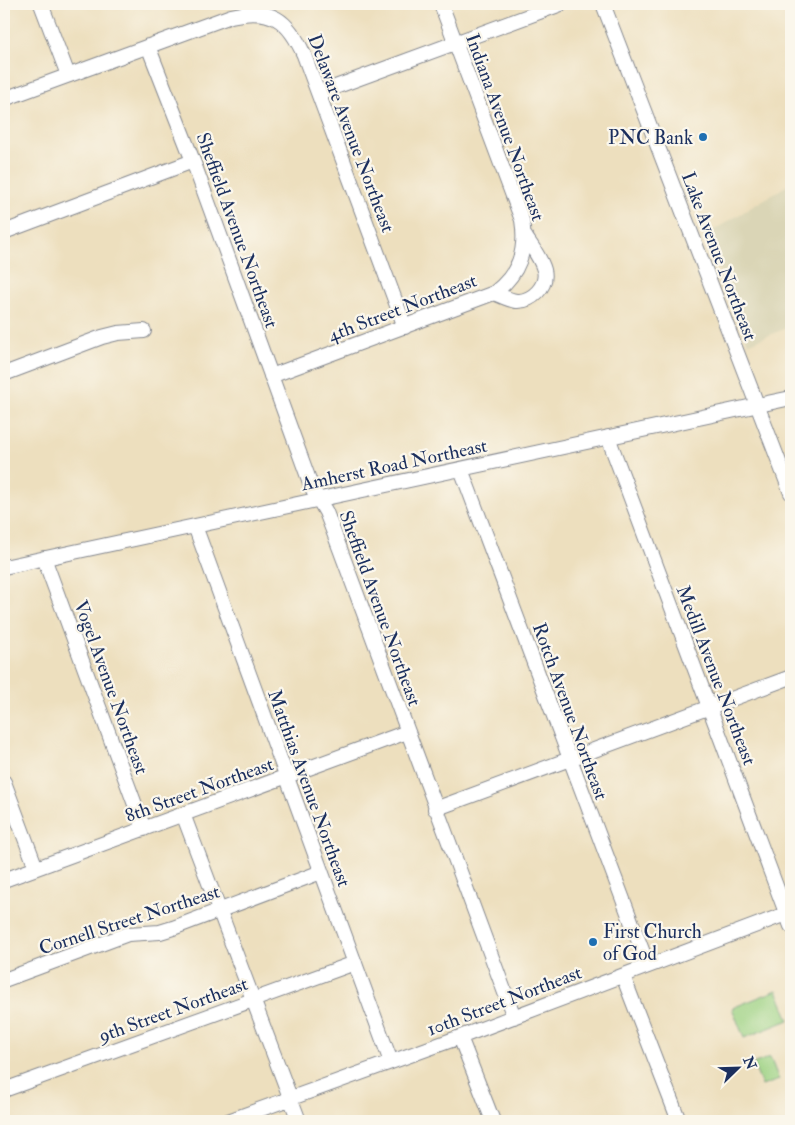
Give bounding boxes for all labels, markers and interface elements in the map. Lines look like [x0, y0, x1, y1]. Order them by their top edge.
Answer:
street label: Indiana Avenue Northeast [460, 30, 550, 224]
street label: Delaware Avenue Northeast [302, 31, 400, 236]
place label: PNC Bank [608, 126, 693, 150]
street label: Sheffield Avenue Northeast [191, 129, 284, 331]
marker: PNC Bank [697, 131, 709, 143]
street label: Lake Avenue Northeast [676, 169, 762, 344]
street label: 4th Street Northeast [325, 269, 480, 347]
street label: Amherst Road Northeast [298, 434, 489, 497]
street label: Sheffield Avenue Northeast [334, 507, 427, 709]
street label: Medill Avenue Northeast [671, 582, 761, 769]
street label: Vogel Avenue Northeast [68, 597, 154, 778]
street label: Rotch Avenue Northeast [527, 620, 613, 803]
street label: Matthias Avenue Northeast [262, 686, 356, 890]
street label: 8th Street Northeast [122, 752, 277, 828]
street label: Cornell Street Northeast [36, 879, 223, 961]
place label: First Church of God [603, 920, 702, 966]
marker: First Church of God [587, 936, 599, 948]
street label: 10th Street Northeast [424, 960, 585, 1041]
street label: 9th Street Northeast [94, 972, 251, 1049]
north arrow [712, 1042, 762, 1092]
text: N [739, 1053, 760, 1073]

